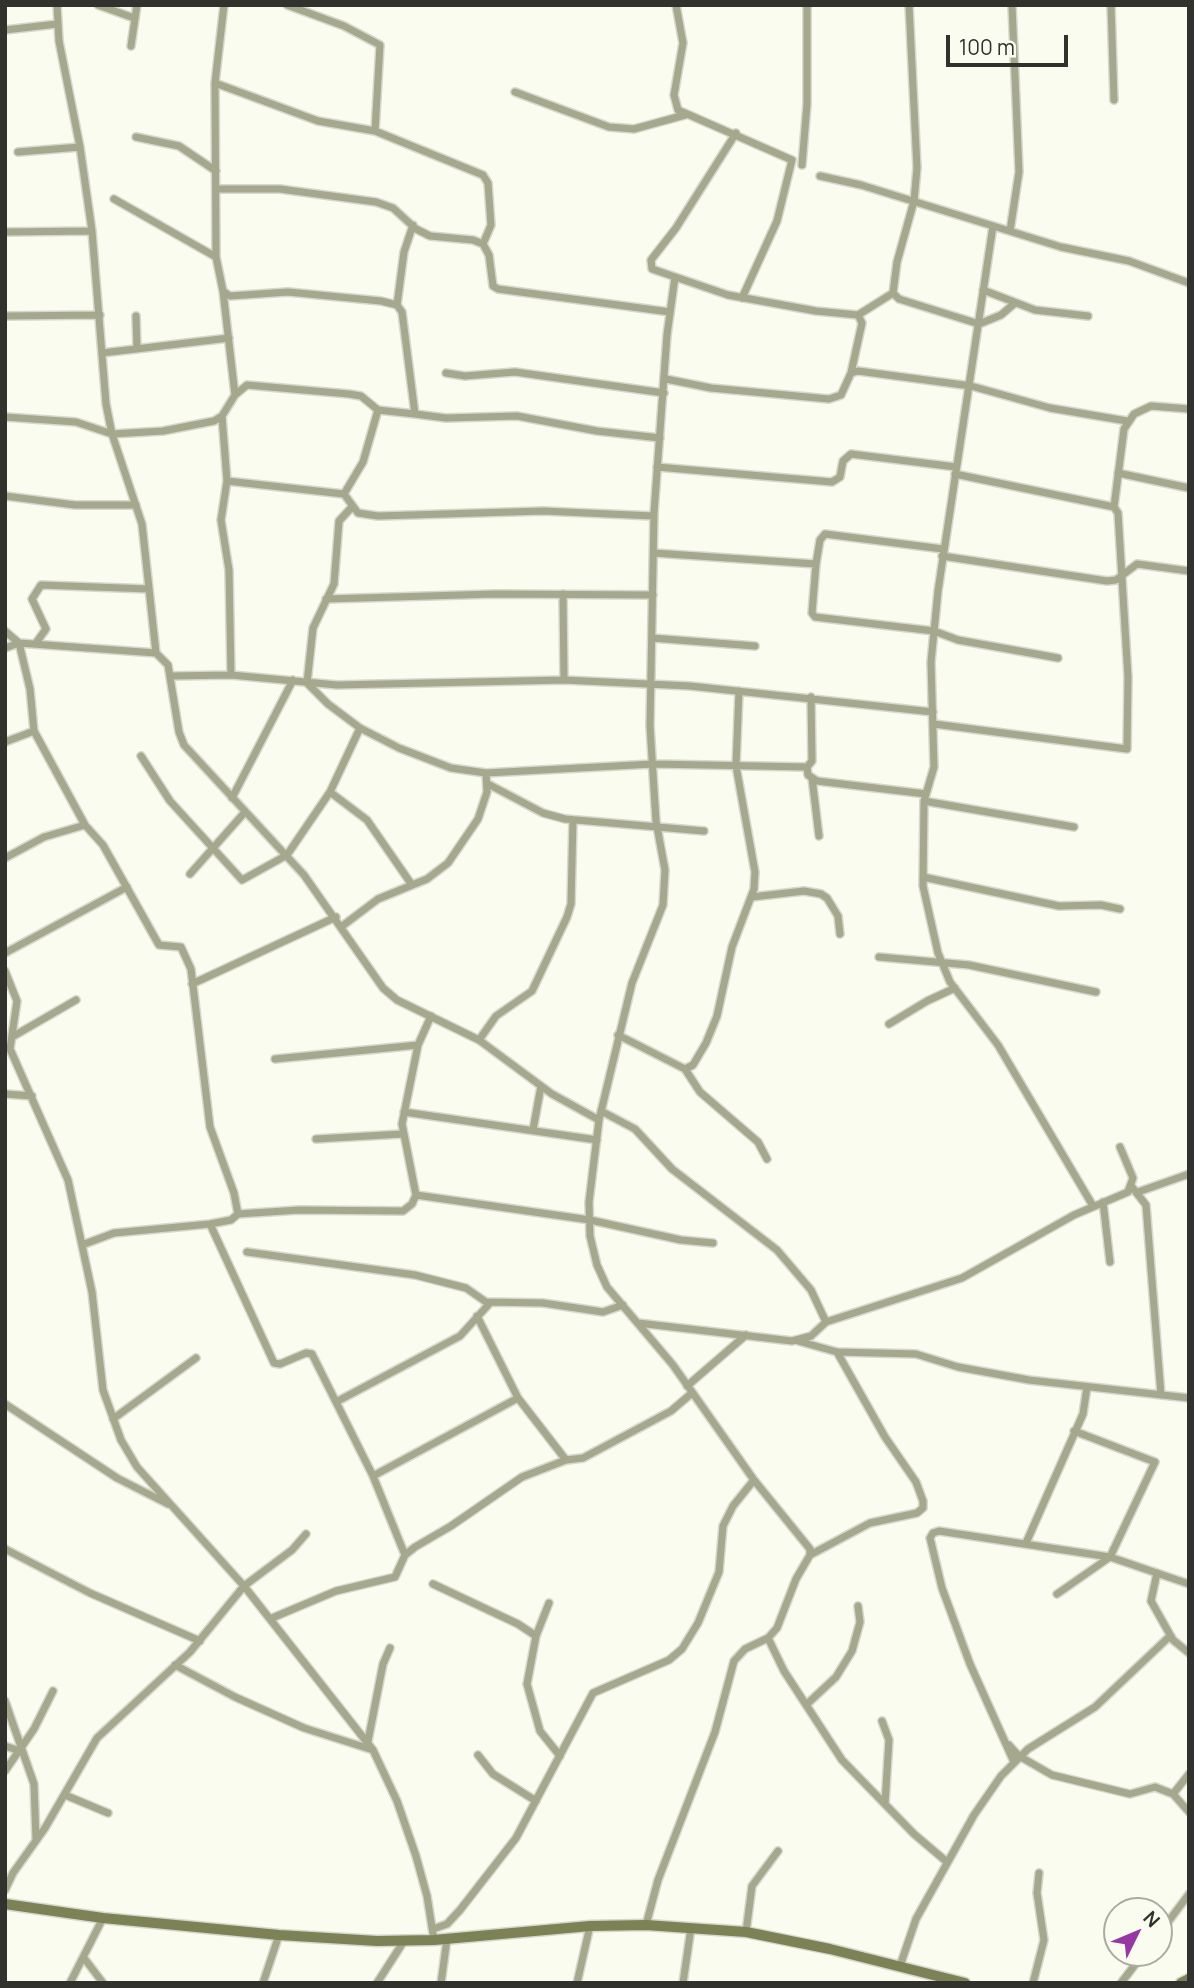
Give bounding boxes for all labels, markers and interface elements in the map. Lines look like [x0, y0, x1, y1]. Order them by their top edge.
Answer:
scale bar [949, 21, 1072, 65]
text: 100 m [959, 33, 1015, 61]
north arrow [1103, 1897, 1173, 1967]
text: N [1138, 1905, 1166, 1933]

